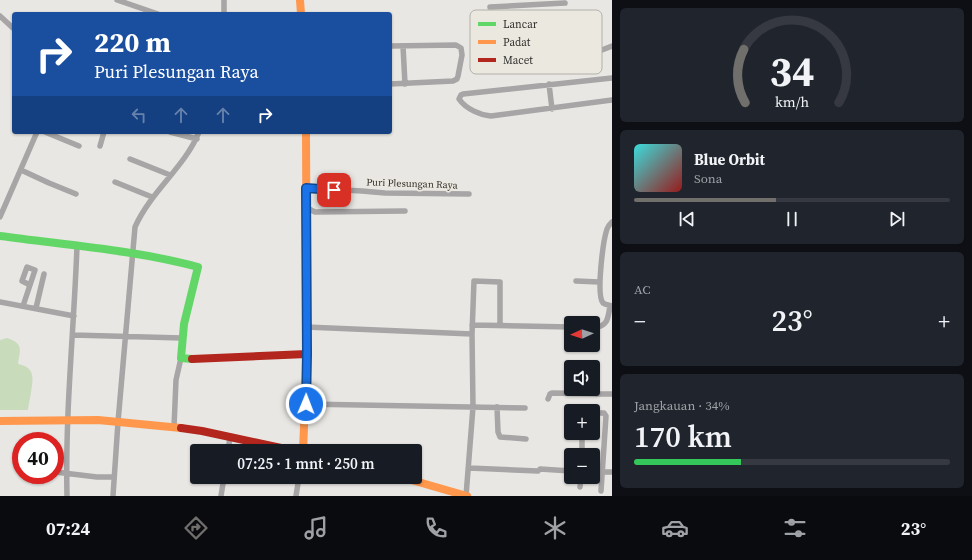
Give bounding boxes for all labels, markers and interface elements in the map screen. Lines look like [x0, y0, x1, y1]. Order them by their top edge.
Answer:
legend [470, 10, 602, 74]
text: Lancar [503, 17, 538, 32]
text: 220 m [94, 23, 171, 61]
icon: right [28, 28, 80, 80]
text: Padat [503, 35, 531, 50]
text: 34 [769, 43, 815, 100]
text: Macet [503, 53, 533, 68]
text: Puri Plesungan Raya [94, 59, 259, 84]
text: km/h [775, 92, 809, 112]
icon: left [128, 104, 150, 126]
icon: ahead [170, 104, 192, 126]
icon: ahead [212, 104, 234, 126]
icon: right [254, 104, 276, 126]
text: Blue Orbit [694, 149, 765, 170]
text: Sona [694, 170, 722, 187]
pin [317, 173, 351, 207]
street label: Puri Plesungan Raya [366, 175, 459, 192]
icon: arrive [323, 179, 345, 201]
icon: previous [676, 208, 698, 230]
icon: pause [781, 208, 803, 230]
icon: next [886, 208, 908, 230]
text: AC [634, 281, 650, 298]
text: 23° [771, 300, 813, 341]
text: − [634, 306, 646, 336]
text: + [938, 306, 950, 336]
north arrow [564, 316, 600, 352]
map controls [564, 316, 600, 484]
button: sound [564, 360, 600, 396]
position arrow [285, 383, 327, 425]
text: Jangkauan · 34% [634, 397, 730, 414]
button: + [564, 404, 600, 440]
text: 170 km [634, 416, 732, 457]
speed limit sign: 40 [12, 432, 64, 484]
button: − [564, 448, 600, 484]
text: 07:25 · 1 mnt · 250 m [237, 453, 375, 474]
icon: directions [182, 514, 210, 542]
icon: music [302, 514, 330, 542]
icon: phone [422, 514, 450, 542]
icon: climate [541, 514, 569, 542]
icon: car [661, 514, 689, 542]
icon: filters [781, 514, 809, 542]
text: 07:24 [46, 516, 90, 541]
text: 23° [901, 516, 926, 541]

